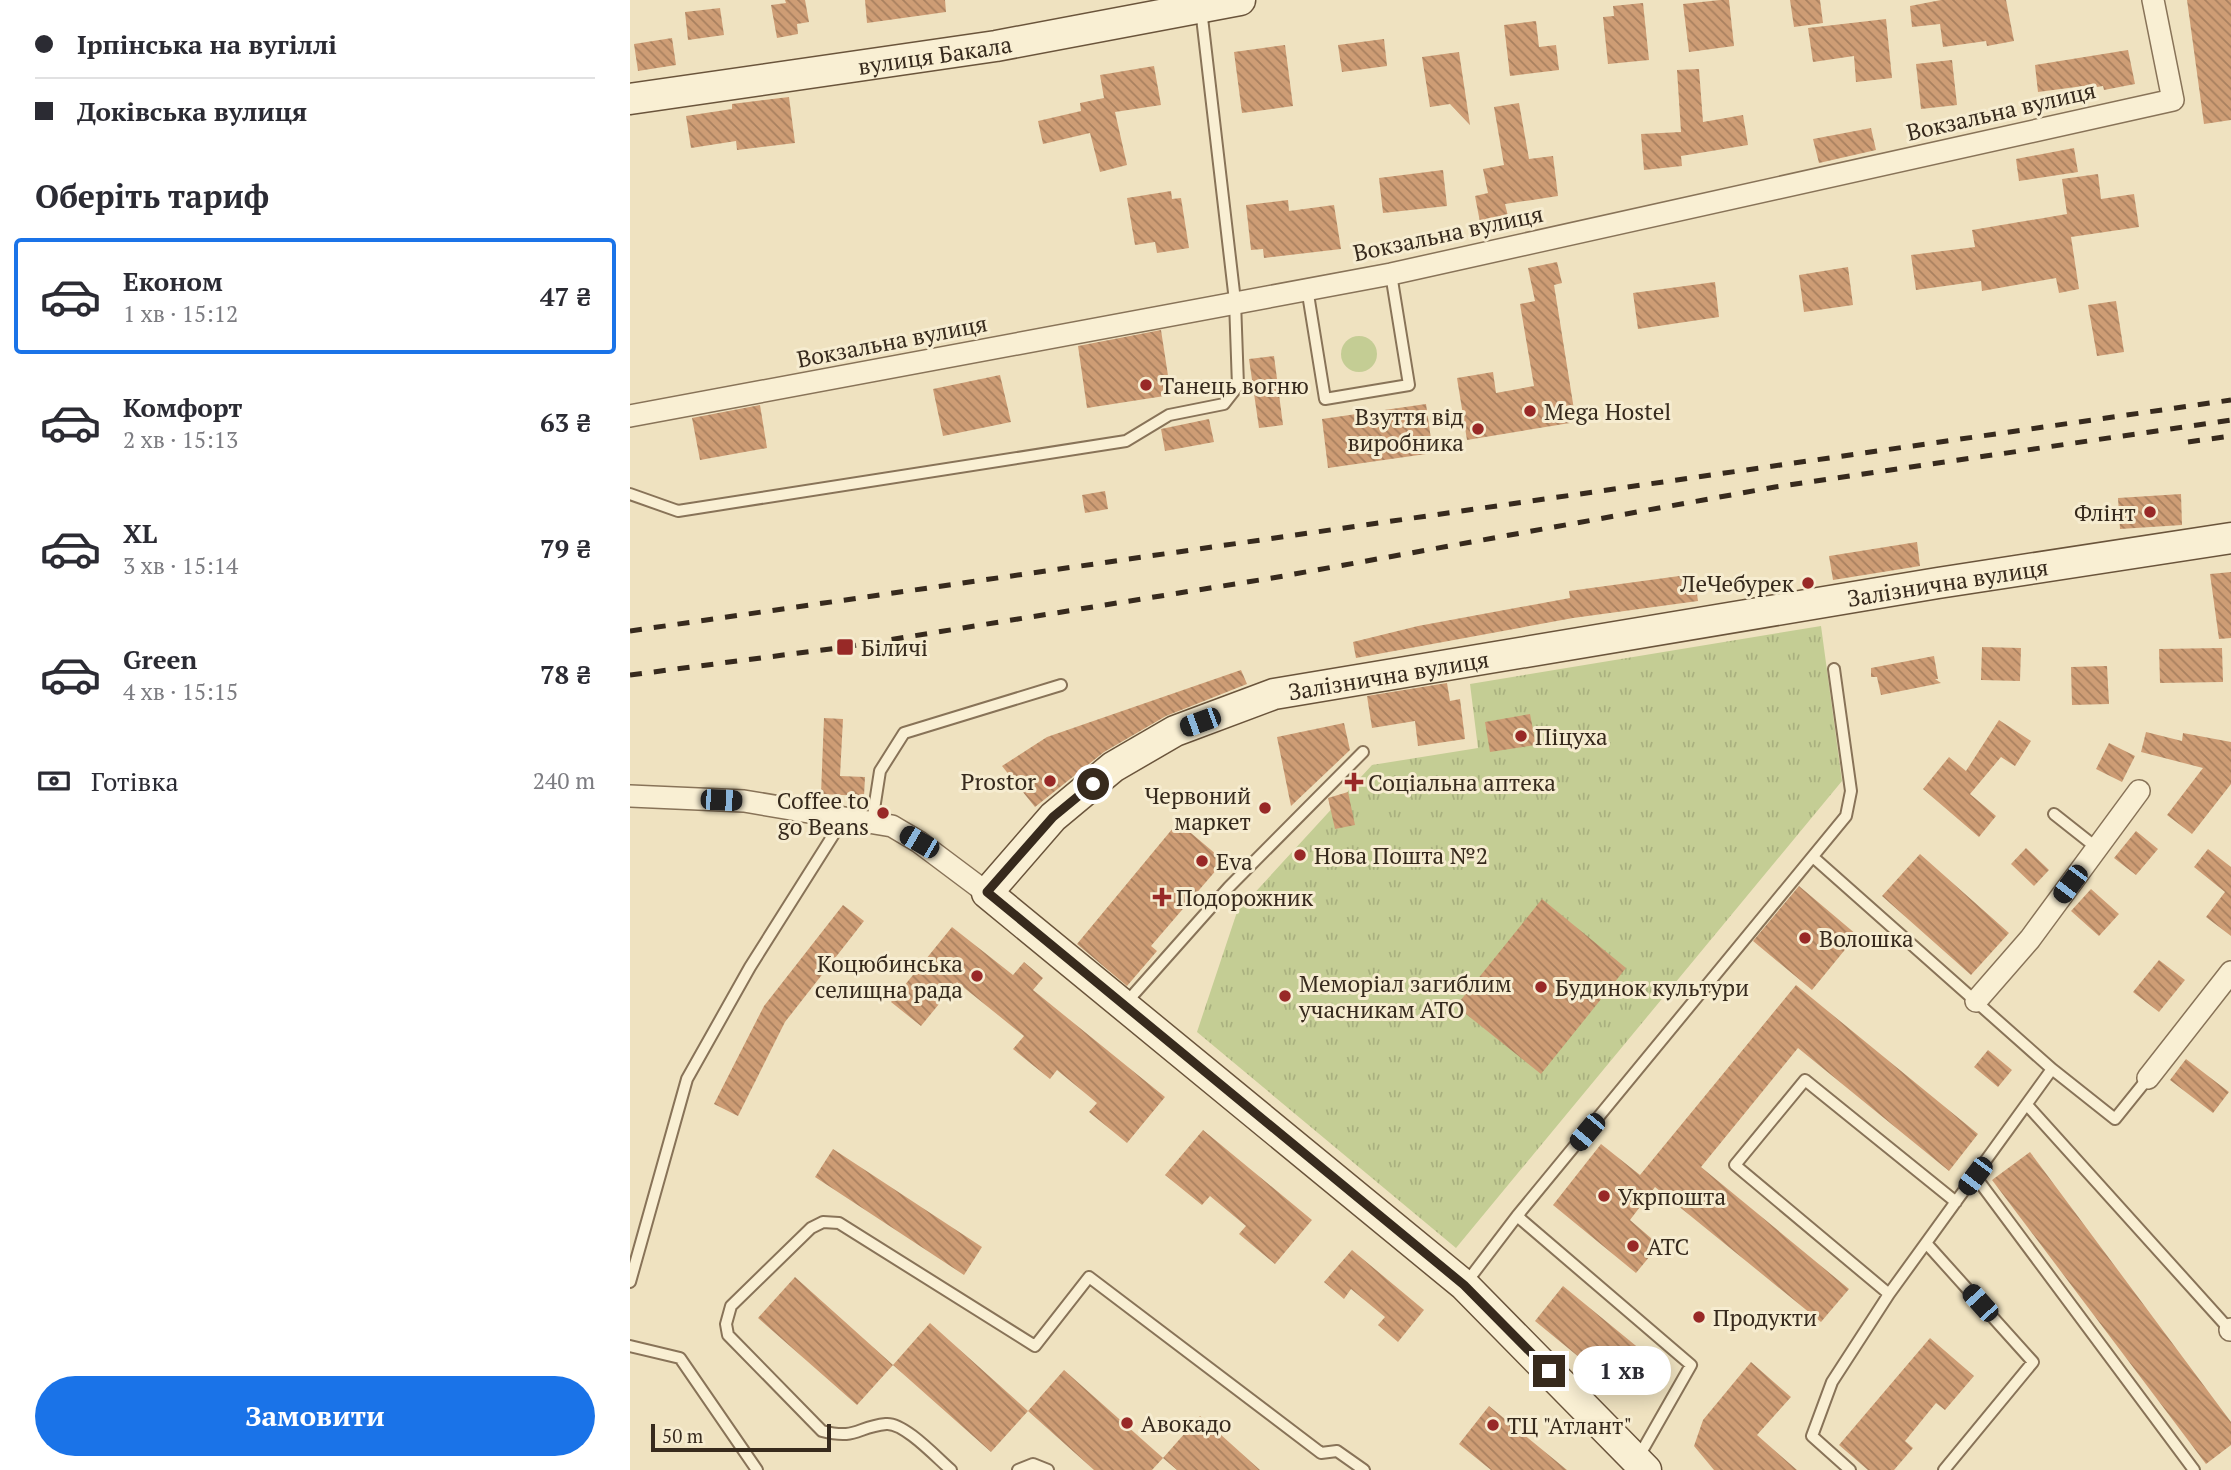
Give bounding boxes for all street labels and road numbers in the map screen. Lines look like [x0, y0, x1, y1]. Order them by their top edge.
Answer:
street label: вулиця Бакала [856, 28, 1015, 81]
street label: Вокзальна вулиця [1903, 74, 2099, 148]
street label: Вокзальна вулиця [1350, 198, 1546, 268]
street label: Вокзальна вулиця [794, 307, 990, 375]
street label: Залізнична вулиця [1845, 551, 2050, 613]
street label: Залізнична вулиця [1286, 643, 1491, 707]

